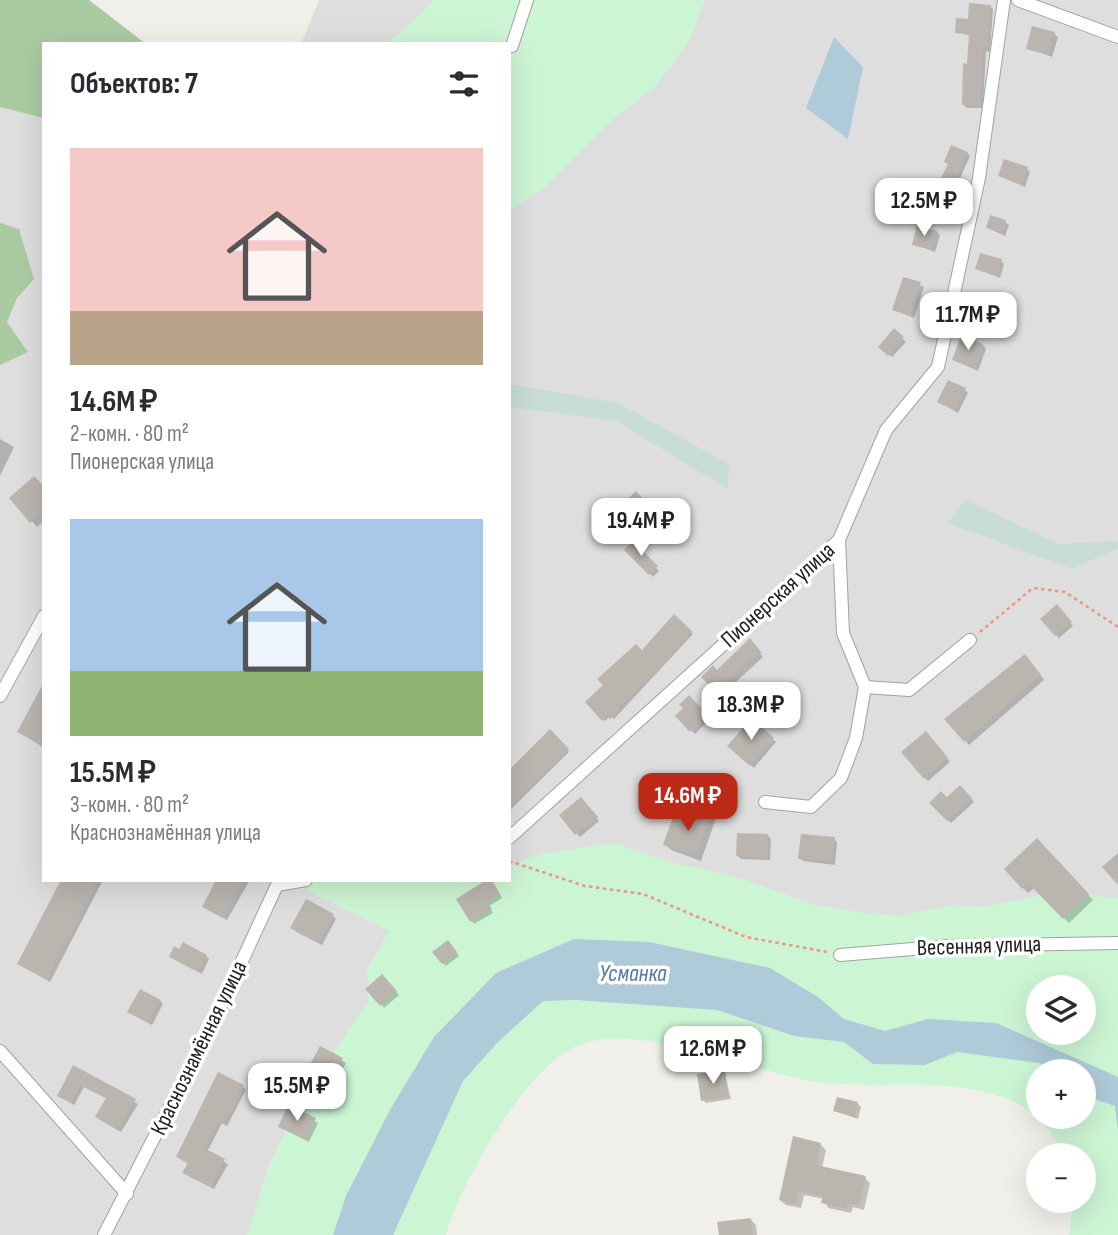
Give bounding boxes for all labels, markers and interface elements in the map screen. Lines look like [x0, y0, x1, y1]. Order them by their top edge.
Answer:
icon: filters [445, 65, 483, 103]
text: Объектов: 7 [70, 66, 198, 102]
pin: 12.5M ₽ [859, 178, 989, 238]
text: 12.5M ₽ [891, 187, 957, 215]
icon: home [214, 193, 340, 319]
pin: 11.7M ₽ [903, 292, 1033, 352]
text: 11.7M ₽ [936, 301, 1000, 329]
text: 14.6M ₽ [70, 384, 157, 420]
text: 2-комн. · 80 m² [70, 420, 189, 448]
text: Пионерская улица [70, 448, 214, 476]
pin: 19.4M ₽ [576, 498, 706, 558]
text: 19.4M ₽ [607, 507, 675, 535]
street label: Пионерская улица [715, 536, 841, 654]
icon: home [214, 564, 340, 690]
pin: 18.3M ₽ [686, 682, 816, 742]
text: 18.3M ₽ [718, 691, 784, 719]
text: 15.5M ₽ [70, 755, 156, 791]
pin: 14.6M ₽ [623, 774, 753, 833]
text: 14.6M ₽ [654, 782, 722, 810]
text: 3-комн. · 80 m² [70, 791, 189, 819]
text: Краснознамённая улица [70, 819, 261, 847]
street label: Весенняя улица [916, 930, 1042, 962]
street label: Краснознамённая улица [145, 956, 253, 1140]
water label: Усманка [599, 959, 667, 988]
map controls [1026, 975, 1096, 1213]
button: layers [1026, 975, 1096, 1045]
pin: 12.6M ₽ [648, 1026, 778, 1086]
text: 12.6M ₽ [680, 1035, 746, 1063]
button: + [1026, 1059, 1096, 1129]
pin: 15.5M ₽ [232, 1064, 362, 1123]
text: 15.5M ₽ [264, 1072, 330, 1100]
button: − [1026, 1143, 1096, 1213]

